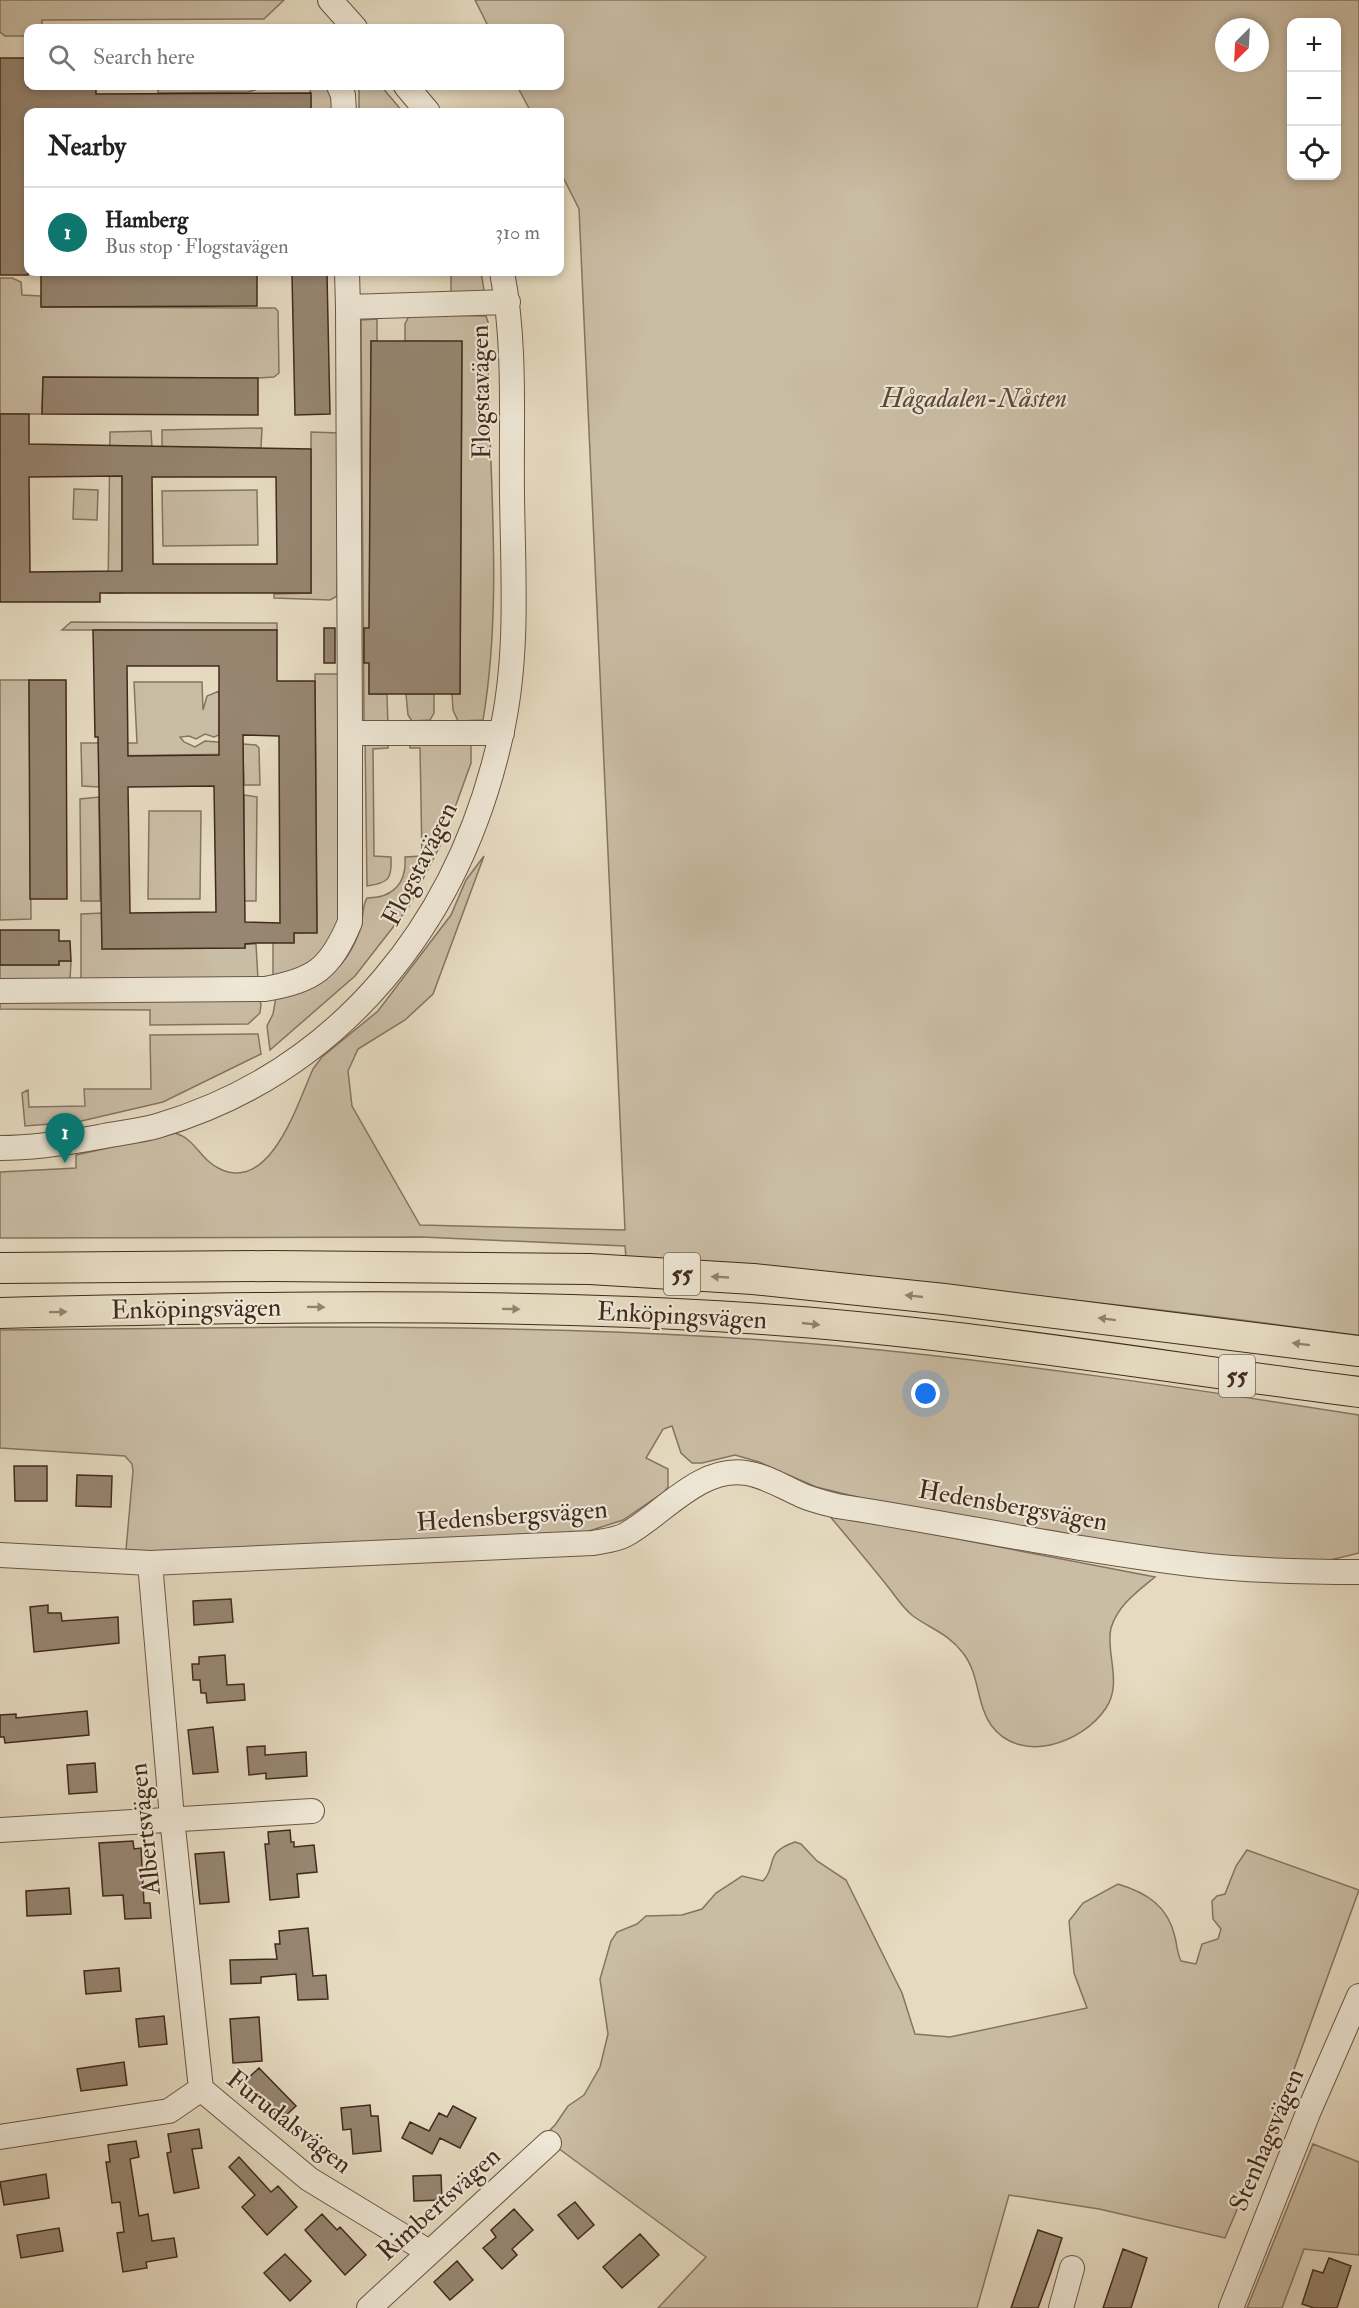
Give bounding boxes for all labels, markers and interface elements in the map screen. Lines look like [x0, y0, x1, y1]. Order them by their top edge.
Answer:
north arrow [1215, 18, 1269, 72]
map controls [1287, 18, 1341, 180]
button: + [1287, 18, 1341, 72]
search box [24, 24, 564, 90]
icon: search [45, 41, 78, 74]
text: Search here [93, 43, 195, 71]
button: − [1287, 72, 1341, 126]
button: locate [1287, 126, 1341, 180]
text: Nearby [48, 131, 126, 163]
text: Hamberg [105, 206, 188, 234]
text: 1 [64, 220, 71, 245]
text: 310 m [495, 220, 540, 245]
text: Bus stop · Flogstavägen [105, 234, 288, 259]
street label: Flogstavägen [464, 324, 498, 460]
park label: Hågadalen-Nåsten [880, 383, 1067, 415]
street label: Flogstavägen [375, 797, 465, 931]
pin: 1 [46, 1114, 84, 1163]
road number: 55 [664, 1253, 700, 1295]
one-way arrow [710, 1272, 729, 1281]
one-way arrow [904, 1291, 923, 1300]
street label: Enköpingsvägen [110, 1292, 282, 1327]
street label: Enköpingsvägen [596, 1296, 768, 1337]
one-way arrow [307, 1302, 326, 1312]
one-way arrow [502, 1304, 521, 1314]
one-way arrow [49, 1307, 68, 1317]
one-way arrow [1098, 1315, 1117, 1324]
one-way arrow [801, 1319, 820, 1329]
one-way arrow [1291, 1339, 1310, 1348]
road number: 55 [1219, 1355, 1255, 1397]
your location [911, 1379, 940, 1408]
street label: Hedensbergsvägen [916, 1474, 1110, 1538]
street label: Hedensbergsvägen [415, 1493, 609, 1539]
street label: Albertsvägen [122, 1761, 168, 1898]
street label: Furudalsvägen [220, 2063, 358, 2181]
street label: Stenhagsvägen [1223, 2064, 1311, 2216]
street label: Rimbertsvägen [371, 2140, 507, 2268]

